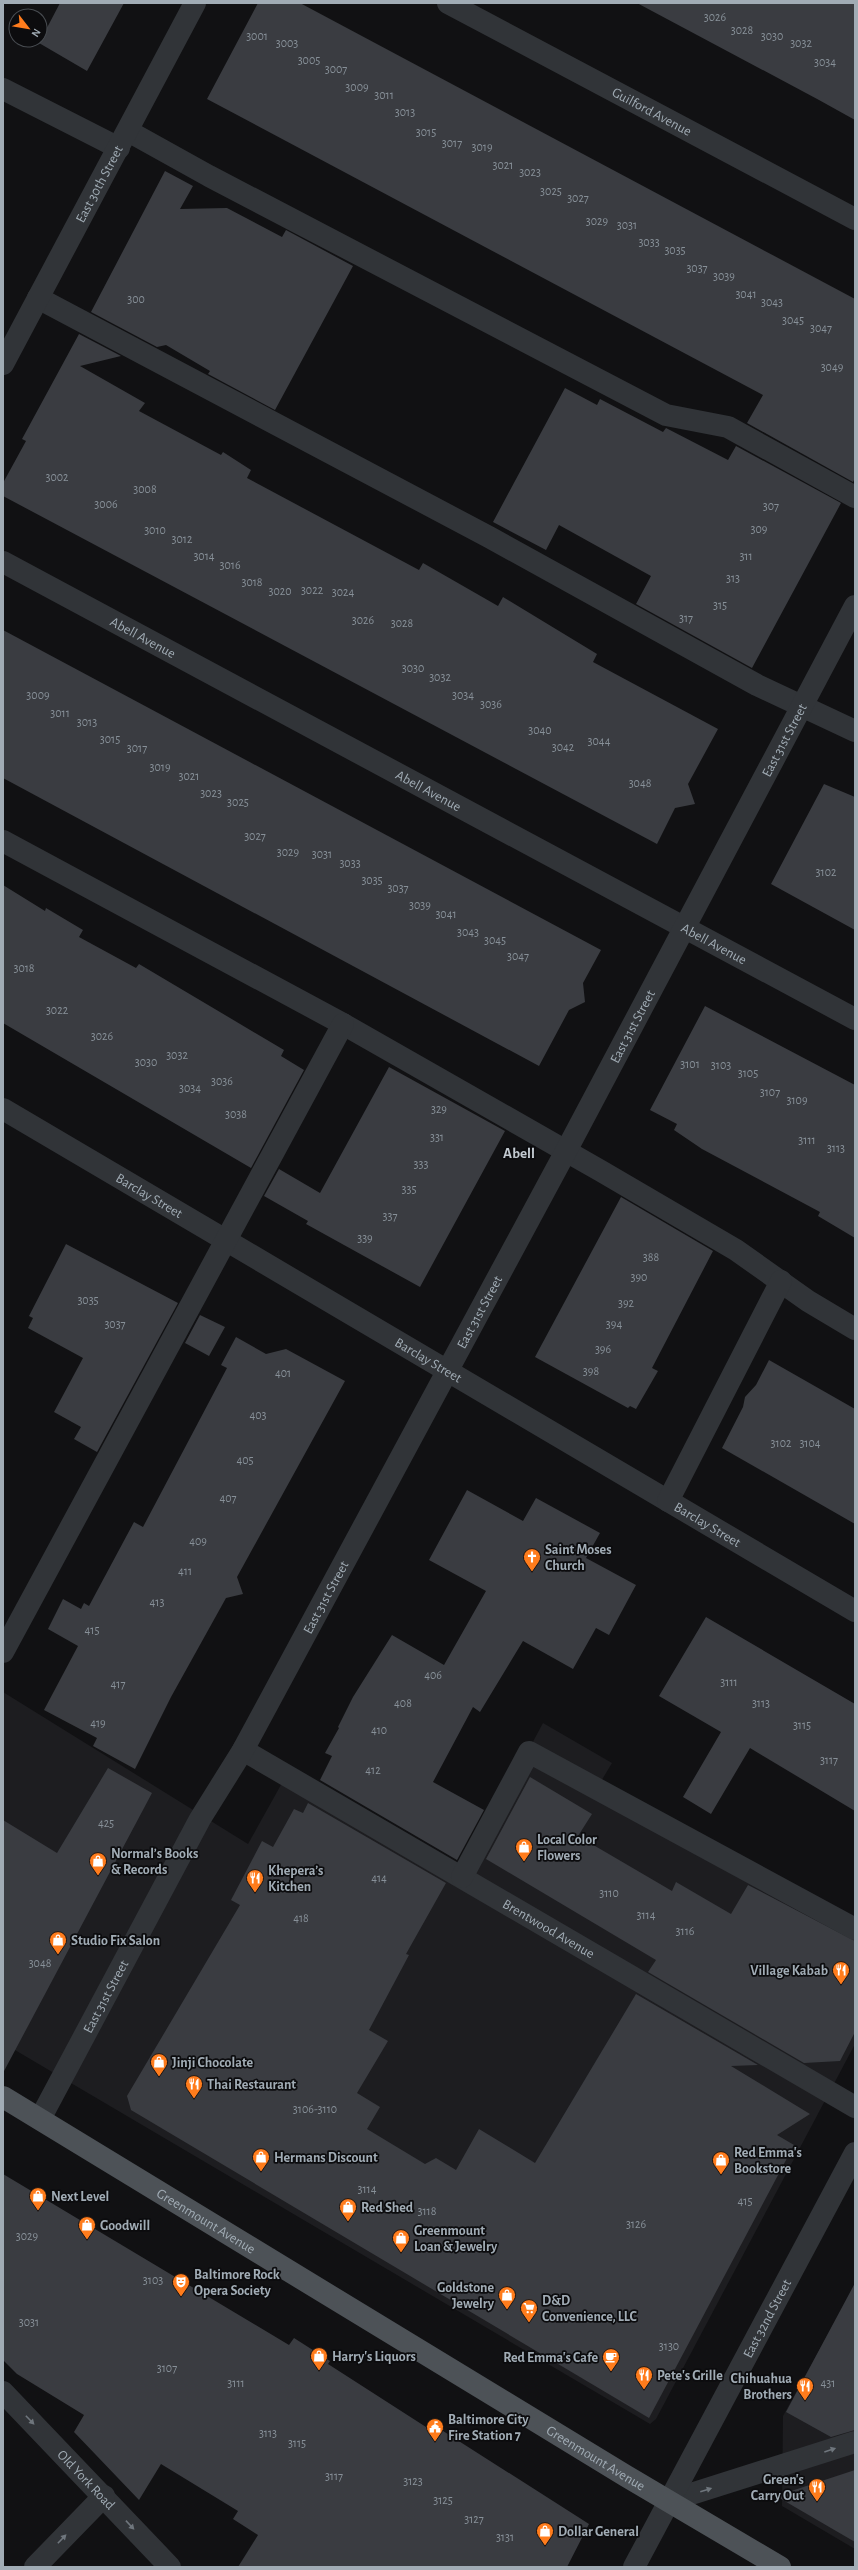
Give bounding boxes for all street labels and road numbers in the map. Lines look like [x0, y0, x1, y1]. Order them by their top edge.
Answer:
street label: Guilford Avenue [610, 85, 694, 139]
street label: East 30th Street [74, 143, 126, 225]
street label: Abell Avenue [108, 615, 178, 661]
street label: East 31st Street [760, 701, 810, 779]
street label: Abell Avenue [393, 768, 463, 814]
street label: Abell Avenue [679, 921, 749, 967]
street label: East 31st Street [608, 987, 658, 1066]
street label: Barclay Street [113, 1171, 185, 1221]
street label: East 31st Street [455, 1273, 506, 1351]
street label: Barclay Street [392, 1336, 464, 1386]
street label: Barclay Street [671, 1500, 744, 1550]
street label: East 31st Street [301, 1558, 352, 1636]
street label: Brentwood Avenue [500, 1897, 597, 1961]
street label: East 31st Street [81, 1958, 132, 2036]
street label: Greenmount Avenue [154, 2186, 258, 2257]
street label: East 32nd Street [741, 2277, 795, 2360]
street label: Greenmount Avenue [544, 2423, 647, 2494]
street label: Old York Road [54, 2448, 117, 2513]

